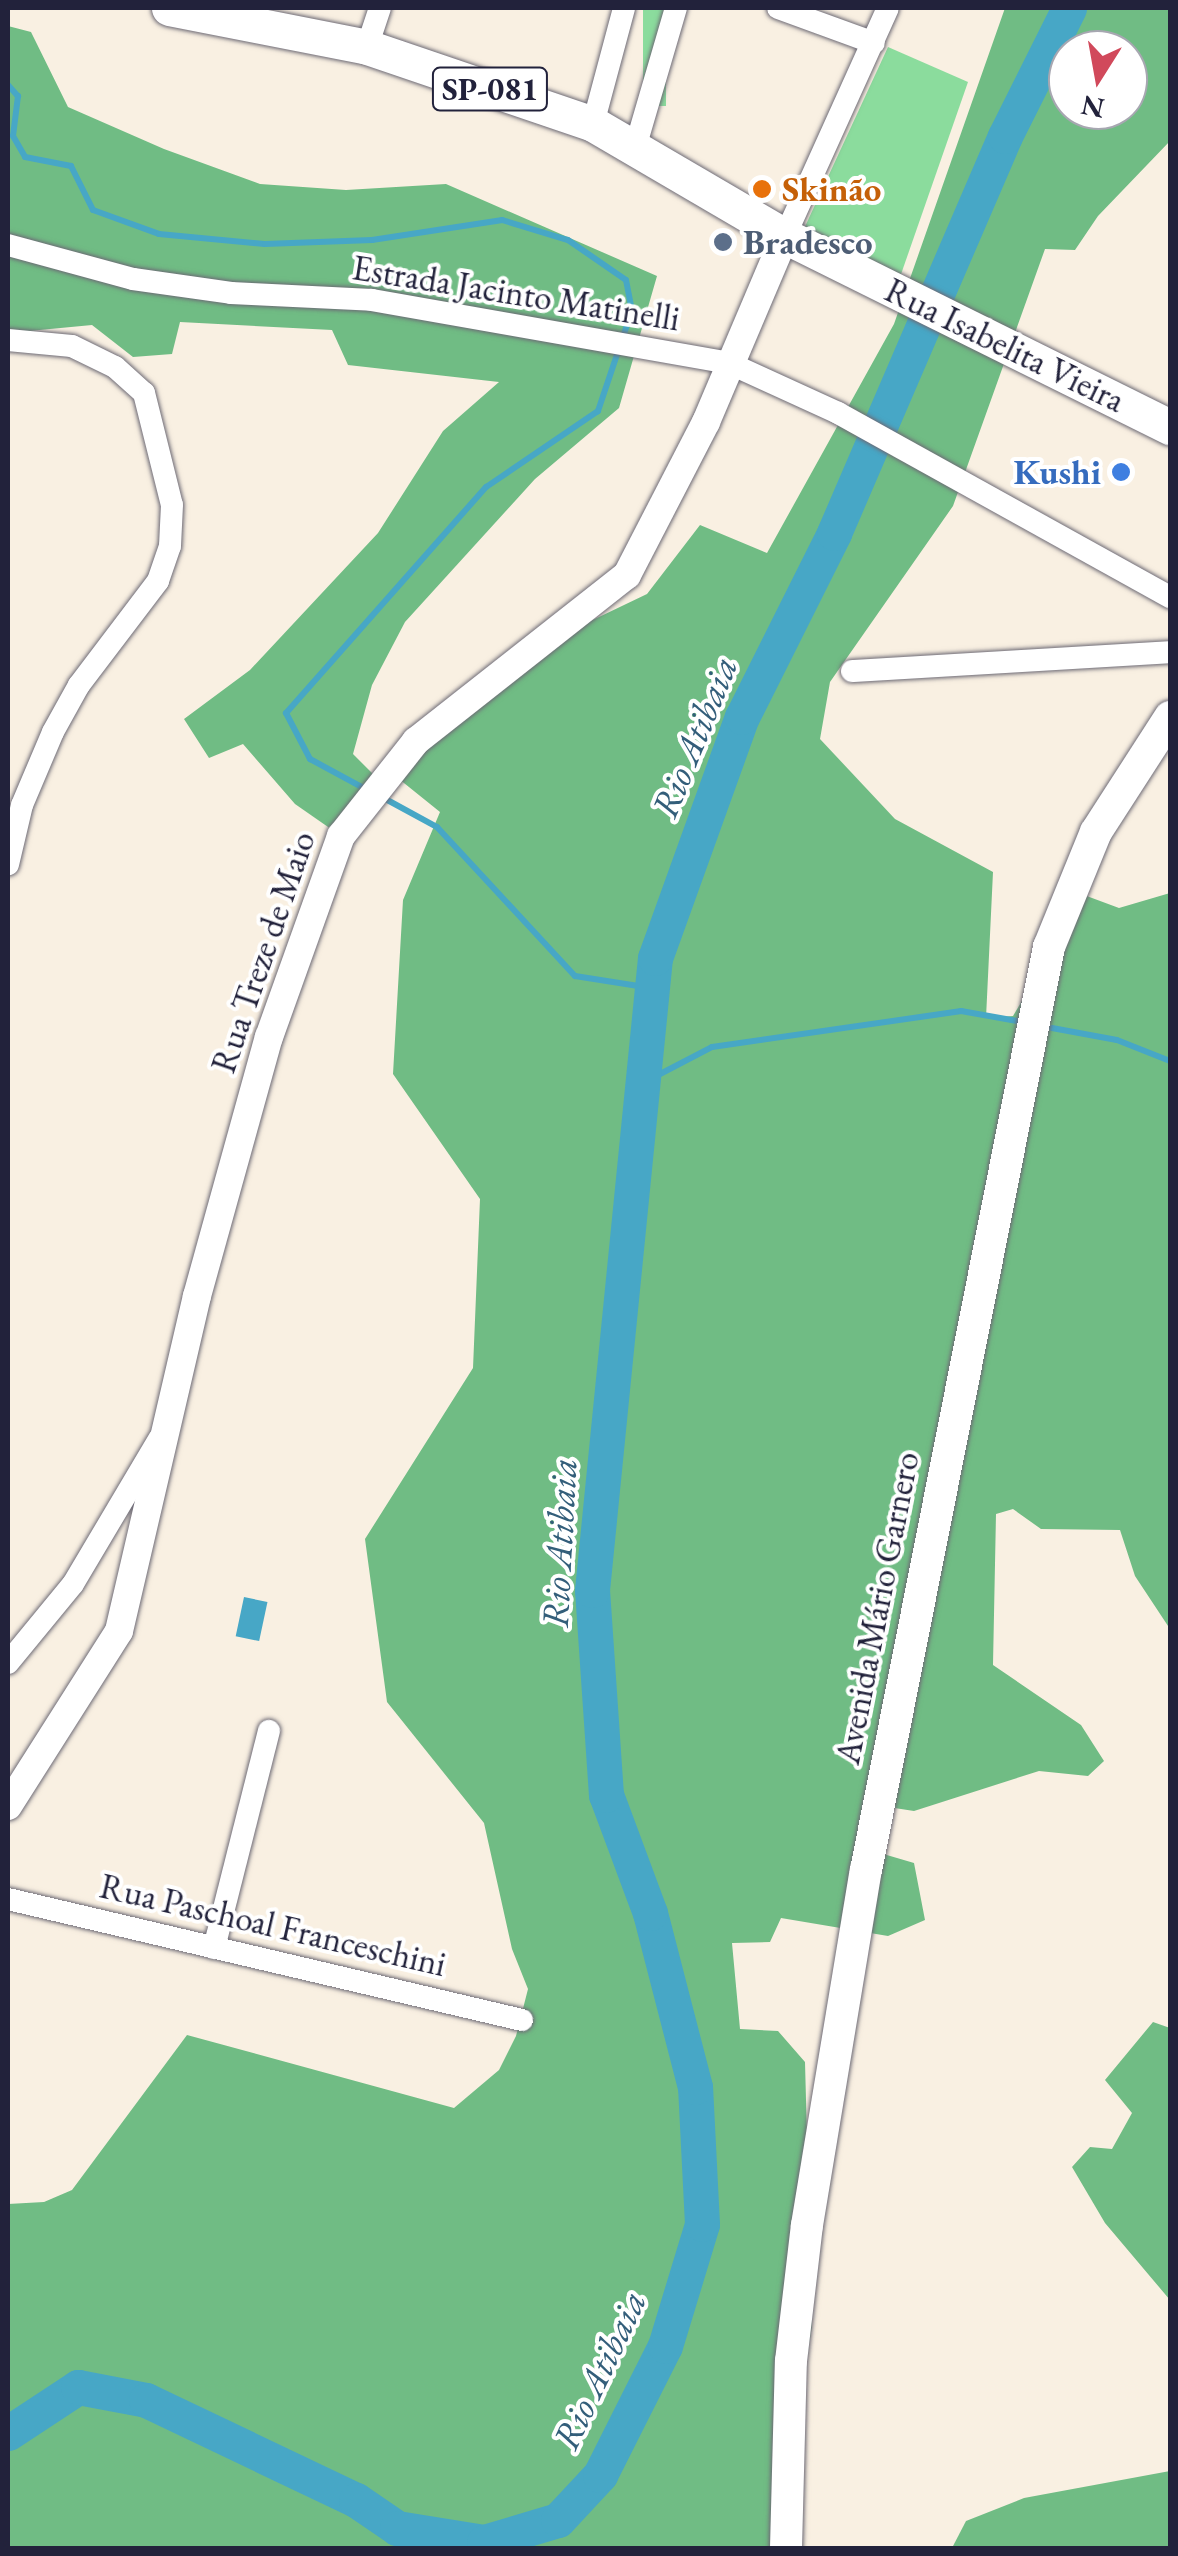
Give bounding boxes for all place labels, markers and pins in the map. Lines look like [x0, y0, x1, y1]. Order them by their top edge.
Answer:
place label: Skinão [782, 168, 881, 210]
marker: Skinão [751, 178, 773, 200]
place label: Bradesco [743, 221, 873, 263]
marker: Bradesco [712, 231, 734, 253]
place label: Kushi [1013, 451, 1101, 493]
marker: Kushi [1110, 461, 1132, 483]

